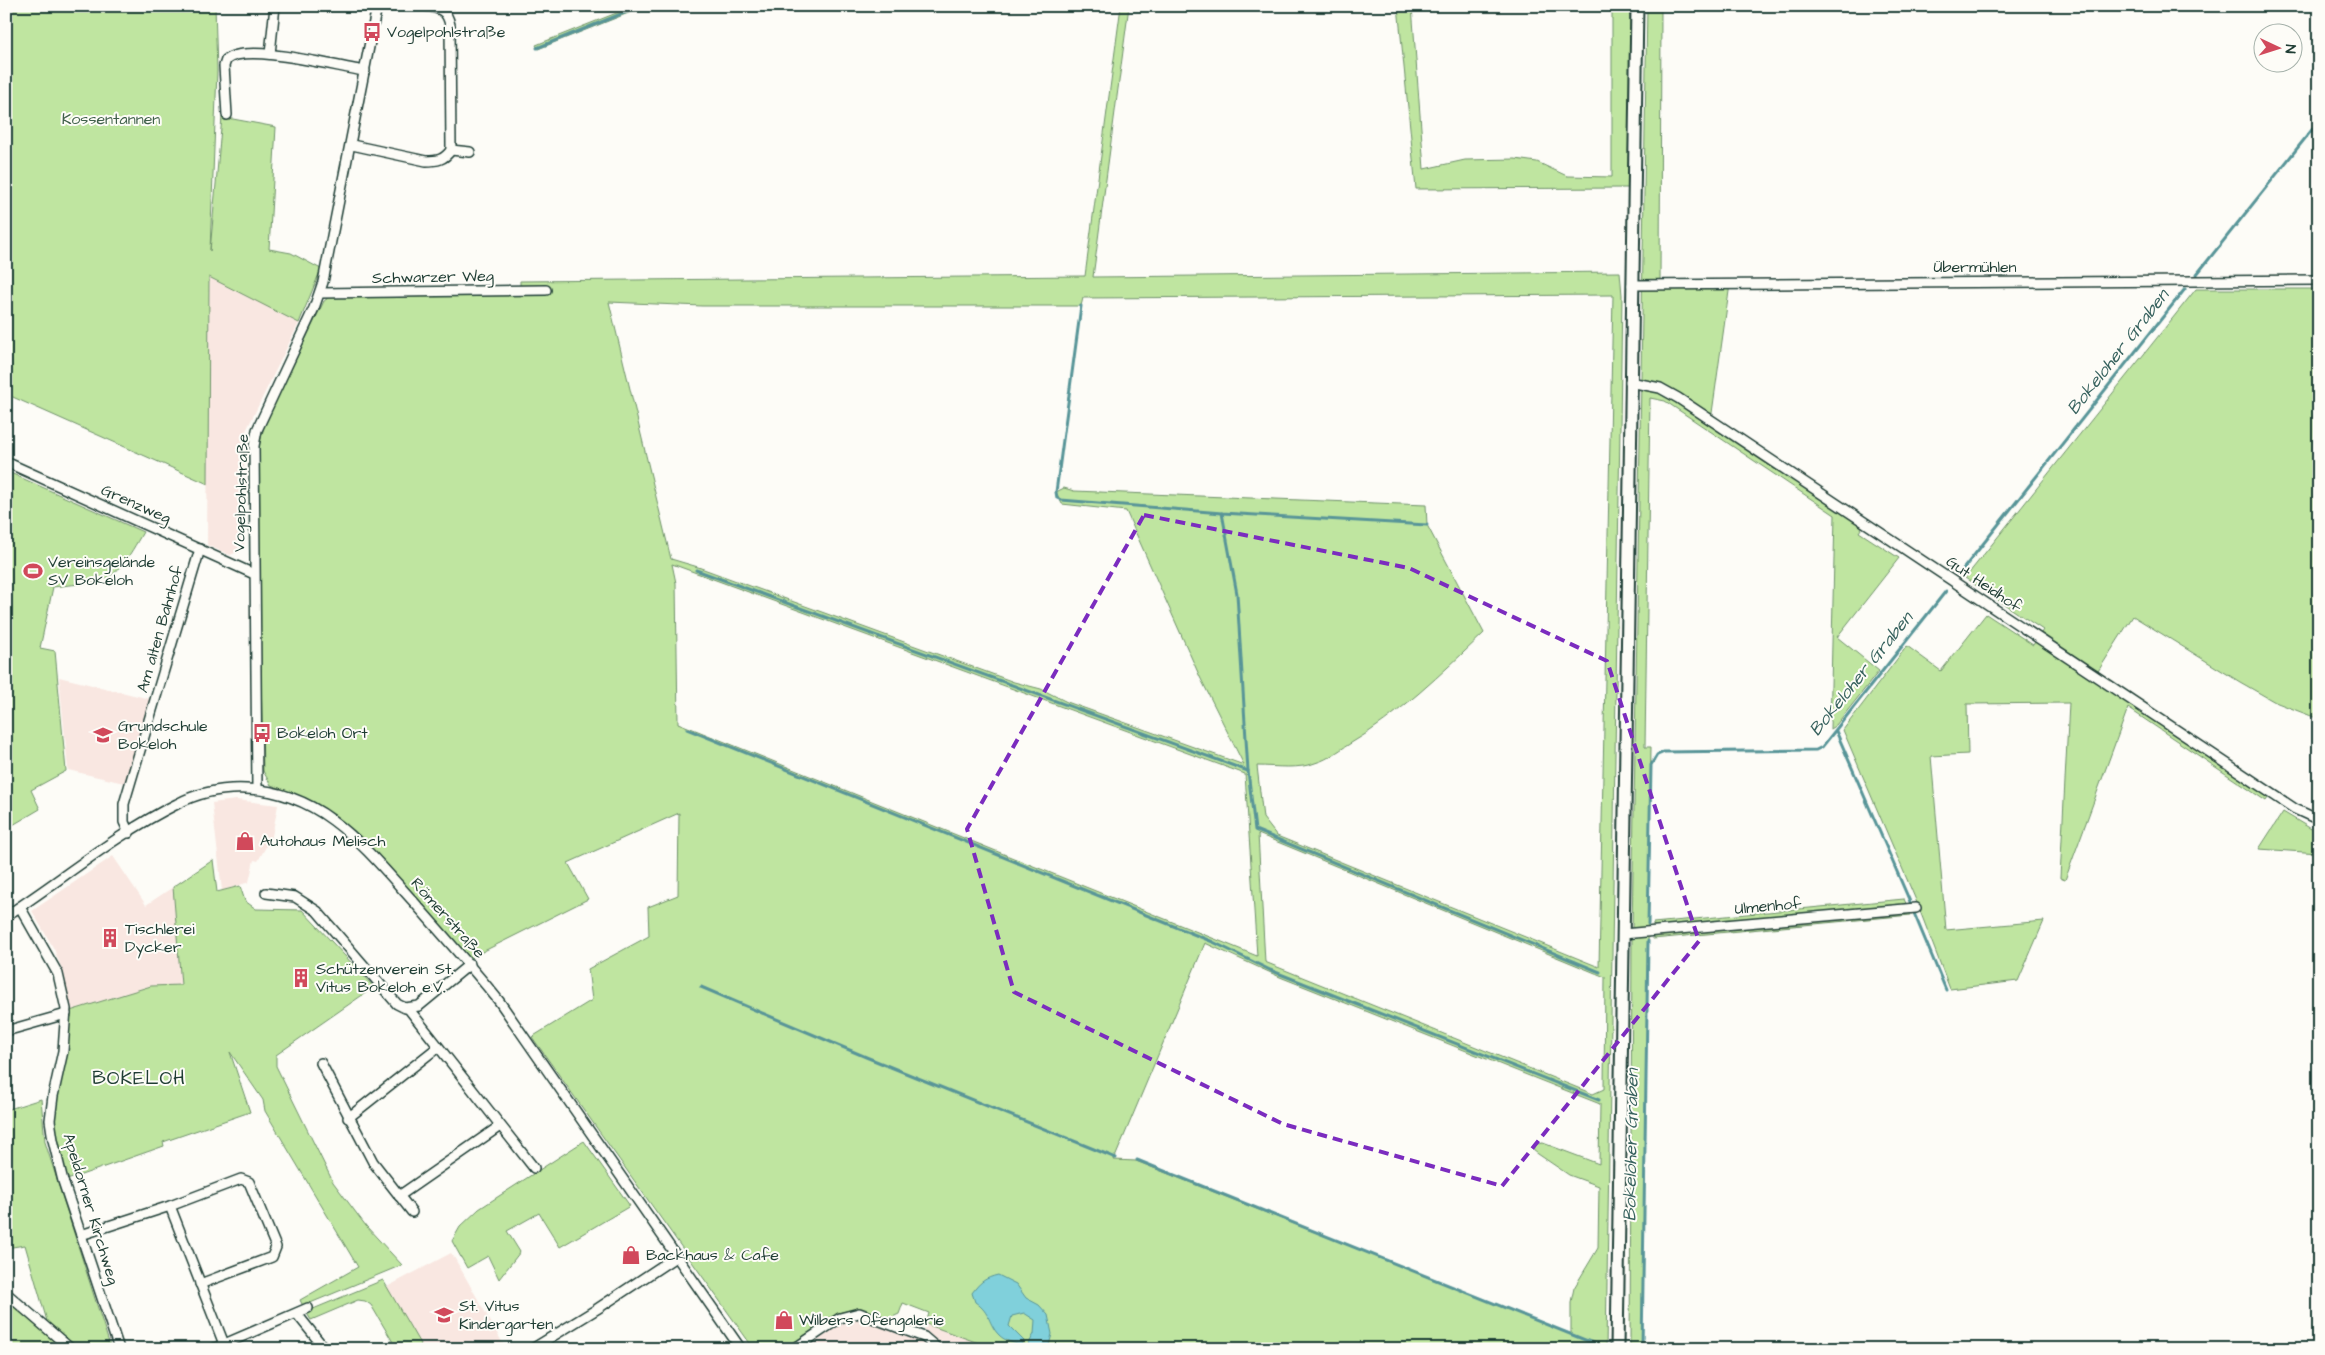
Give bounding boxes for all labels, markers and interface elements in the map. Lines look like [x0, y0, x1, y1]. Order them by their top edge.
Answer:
bus stop icon: Vogelpohlstraße [361, 21, 383, 43]
place label: Vogelpohlstraße [387, 21, 506, 44]
north arrow [2252, 22, 2302, 72]
text: N [2280, 44, 2300, 54]
park label: Kossentannen [62, 108, 160, 130]
street label: Übermühlen [1933, 256, 2017, 278]
street label: Schwarzer Weg [372, 265, 494, 290]
water label: Bokeloher Graben [2061, 283, 2176, 420]
street label: Vogelpohlstraße [228, 433, 255, 553]
street label: Grenzweg [97, 479, 174, 530]
street label: Gut Heidhof [1942, 550, 2027, 618]
place label: Vereinsgelände SV Bokeloh [48, 551, 155, 591]
sports icon: Vereinsgelände SV Bokeloh [22, 560, 44, 582]
street label: Am alten Bahnhof [131, 562, 189, 695]
water label: Bokeloher Graben [1803, 605, 1920, 741]
place label: Grundschule Bokeloh [118, 715, 208, 755]
bus stop icon: Bokeloh Ort [251, 722, 273, 744]
place label: Bokeloh Ort [277, 722, 368, 744]
school or university icon: Grundschule Bokeloh [92, 724, 114, 746]
shop icon: Autohaus Melisch [234, 830, 256, 852]
place label: Autohaus Melisch [260, 830, 385, 852]
street label: Römerstraße [406, 873, 490, 963]
street label: Ulmenhof [1734, 892, 1803, 920]
place label: Tischlerei Dycker [125, 918, 195, 959]
building icon: Tischlerei Dycker [99, 927, 121, 949]
place label: Schützenverein St. Vitus Bokeloh e.V. [316, 958, 454, 998]
building icon: Schützenverein St. Vitus Bokeloh e.V. [290, 967, 312, 989]
district label: BOKELOH [92, 1065, 186, 1092]
water label: Bokeloher Graben [1617, 1066, 1645, 1222]
street label: Apeldorner Kirchweg [57, 1131, 124, 1288]
shop icon: Backhaus & Cafe [620, 1244, 642, 1266]
place label: Backhaus & Cafe [646, 1244, 779, 1266]
place label: St. Vitus Kindergarten [459, 1295, 553, 1336]
school or university icon: St. Vitus Kindergarten [433, 1304, 455, 1326]
shop icon: Wilbers Ofengalerie [773, 1309, 795, 1331]
place label: Wilbers Ofengalerie [799, 1309, 945, 1332]

